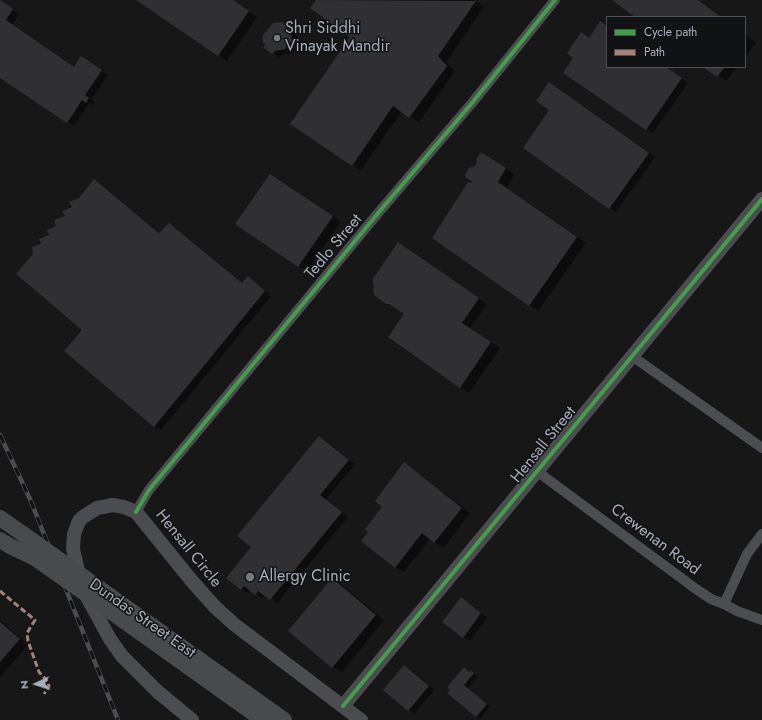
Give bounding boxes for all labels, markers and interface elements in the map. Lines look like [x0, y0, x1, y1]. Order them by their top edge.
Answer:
legend [606, 16, 746, 68]
place label: Shri Siddhi Vinayak Mandir [285, 19, 390, 57]
text: Cycle path [644, 23, 697, 41]
marker: Shri Siddhi Vinayak Mandir [272, 33, 282, 43]
text: Path [644, 43, 665, 61]
street label: Tedlo Street [301, 211, 367, 283]
street label: Hensall Street [507, 403, 581, 487]
street label: Crewenan Road [607, 500, 703, 580]
street label: Hensall Circle [151, 506, 225, 592]
place label: Allergy Clinic [259, 567, 350, 587]
marker: Allergy Clinic [244, 571, 256, 583]
street label: Dundas Street East [85, 575, 199, 663]
north arrow [16, 664, 56, 704]
text: N [16, 680, 32, 690]

